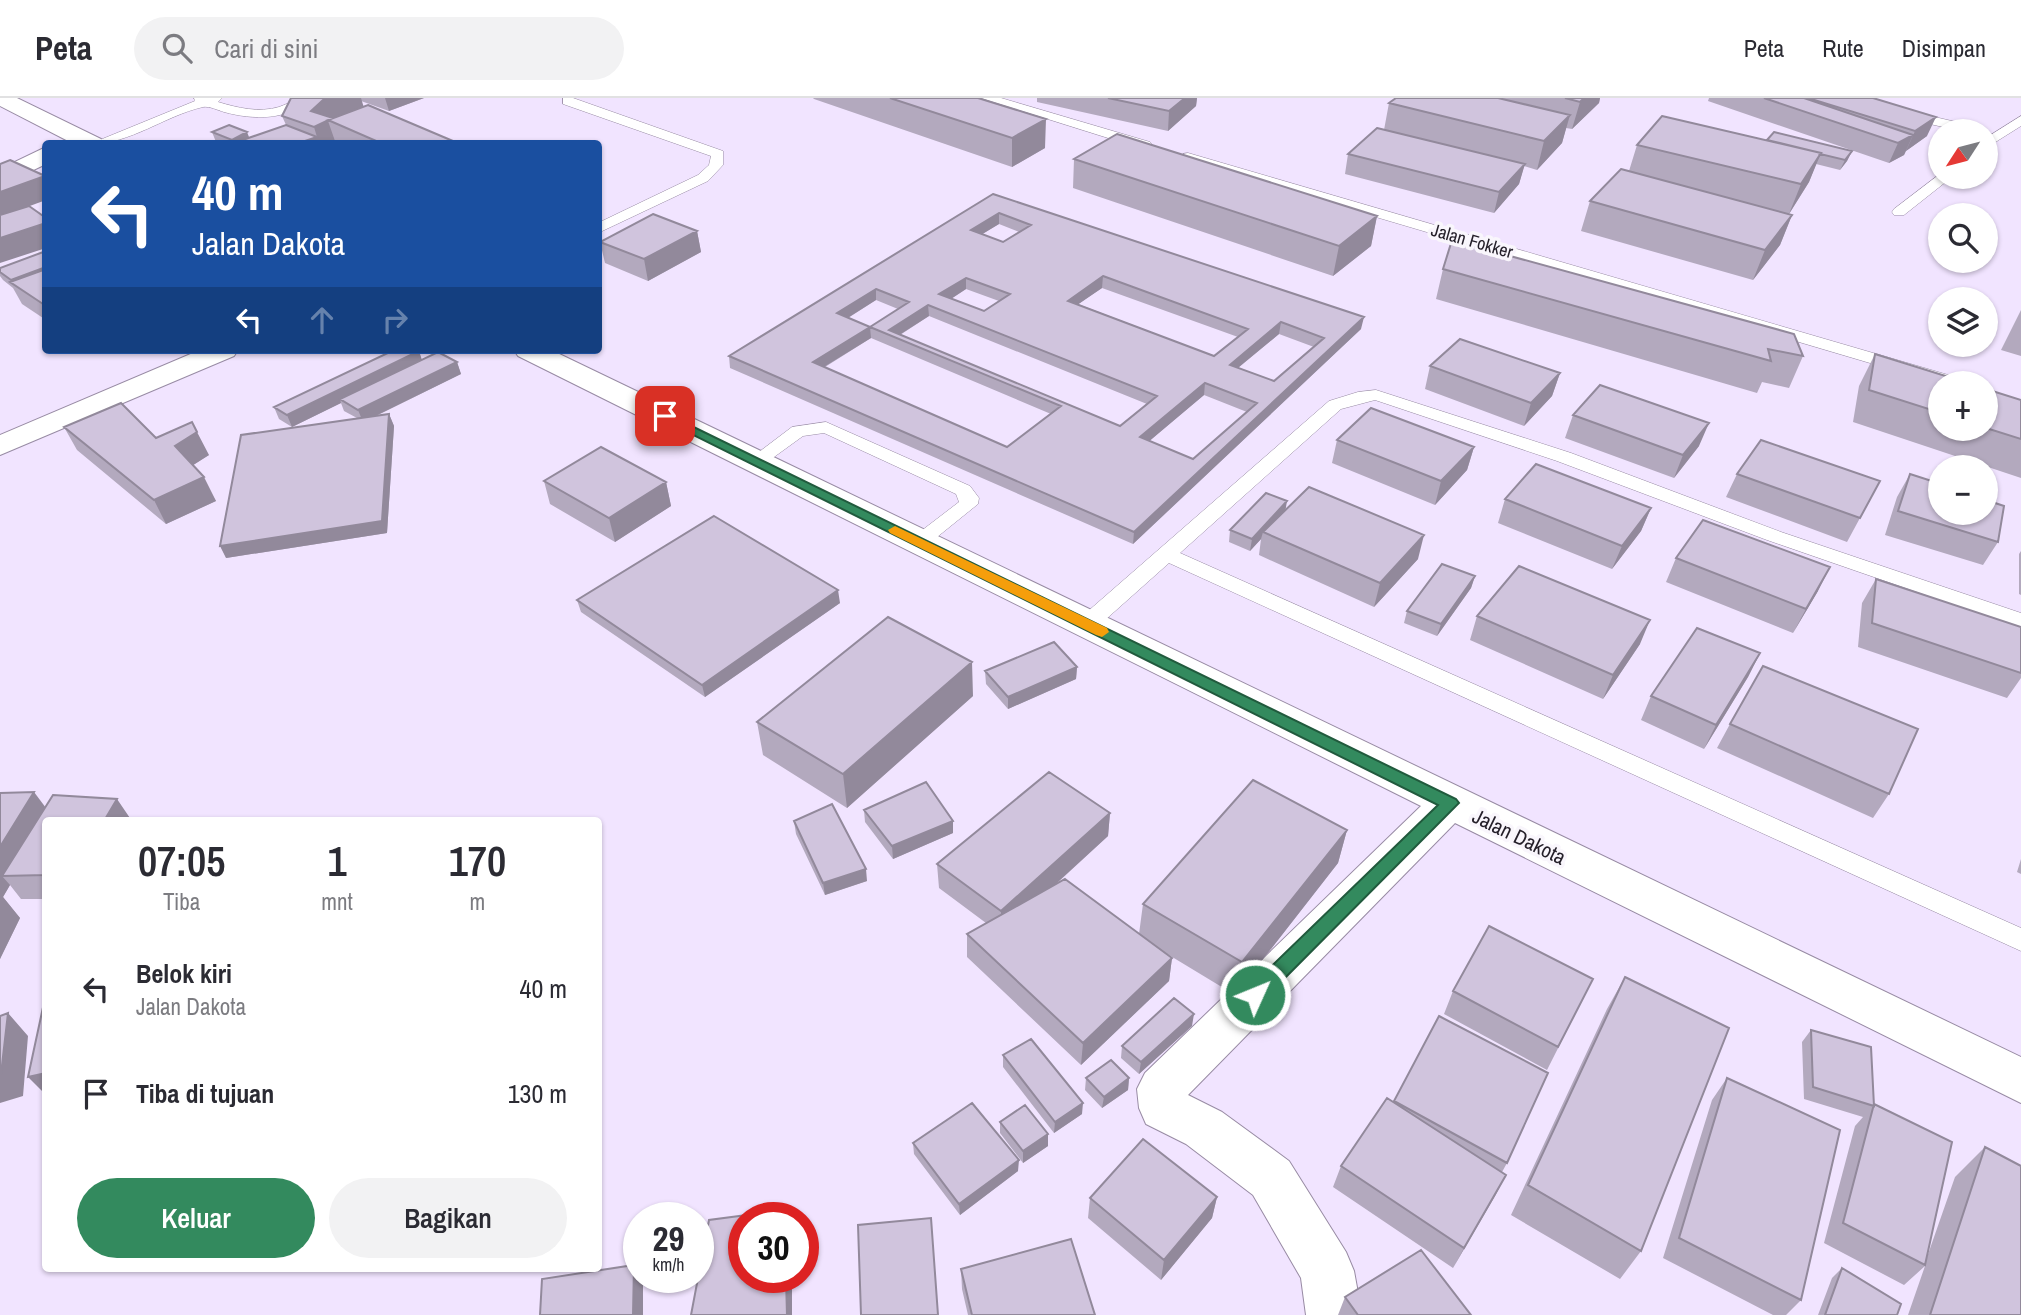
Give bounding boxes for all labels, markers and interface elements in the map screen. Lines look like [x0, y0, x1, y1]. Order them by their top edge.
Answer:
search box [134, 17, 624, 80]
text: Peta [35, 26, 92, 70]
icon: search [158, 29, 196, 67]
text: Cari di sini [214, 31, 318, 66]
text: Peta [1744, 32, 1784, 64]
text: Rute [1822, 32, 1864, 64]
text: Disimpan [1902, 32, 1986, 64]
north arrow [1928, 119, 1998, 189]
map controls [1928, 119, 1998, 525]
text: 40 m [192, 159, 284, 225]
icon: left [77, 168, 168, 259]
button: search [1928, 203, 1998, 273]
street label: Jalan Fokker [1428, 217, 1516, 264]
text: Jalan Dakota [192, 222, 345, 265]
button: layers [1928, 287, 1998, 357]
icon: left [230, 301, 268, 339]
icon: ahead [303, 301, 341, 339]
icon: right [376, 301, 414, 339]
button: + [1928, 371, 1998, 441]
pin [635, 386, 695, 446]
icon: arrive [646, 397, 684, 435]
button: − [1928, 455, 1998, 525]
street label: Jalan Dakota [1468, 801, 1571, 872]
text: 07:05 [138, 833, 225, 889]
text: 1 [327, 833, 347, 889]
text: 170 [449, 833, 506, 889]
text: Tiba [163, 886, 200, 917]
text: mnt [321, 886, 353, 917]
text: m [470, 886, 485, 917]
text: Belok kiri [136, 956, 232, 991]
position arrow [1218, 958, 1292, 1032]
icon: left [77, 970, 115, 1008]
text: 40 m [520, 971, 567, 1006]
text: Jalan Dakota [136, 991, 246, 1022]
icon: arrive [77, 1075, 115, 1113]
text: Tiba di tujuan [136, 1076, 274, 1111]
text: 130 m [508, 1076, 567, 1111]
button: Keluar [77, 1178, 315, 1258]
button: Bagikan [329, 1178, 567, 1258]
speed limit sign: 30 [728, 1202, 819, 1293]
text: 29 [653, 1215, 684, 1262]
text: km/h [653, 1252, 685, 1277]

